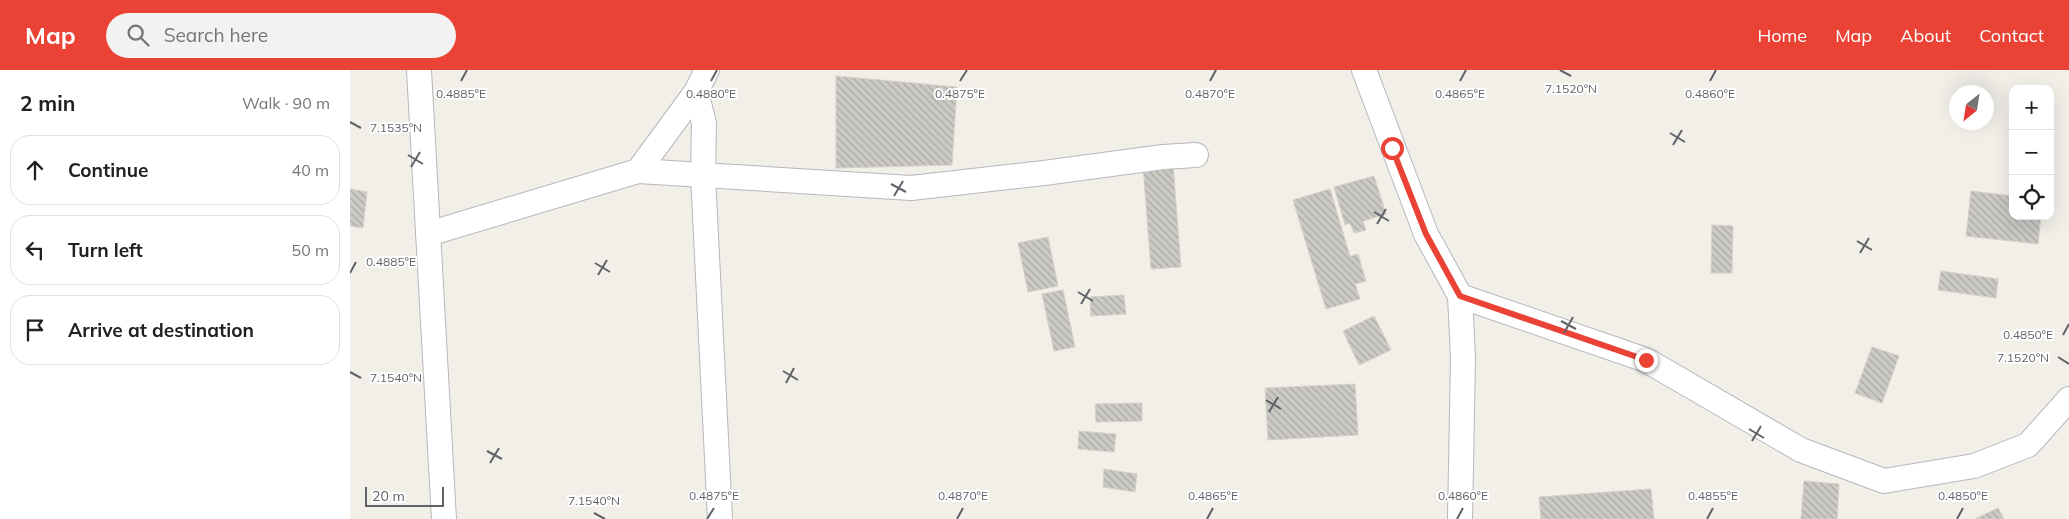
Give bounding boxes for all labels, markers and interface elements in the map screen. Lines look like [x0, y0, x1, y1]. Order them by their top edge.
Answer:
search box [106, 13, 456, 58]
text: Map [25, 20, 76, 50]
icon: search [124, 21, 152, 49]
text: Search here [164, 23, 268, 47]
text: Home [1757, 24, 1807, 47]
text: Map [1835, 24, 1872, 47]
text: About [1900, 24, 1951, 47]
text: Contact [1979, 24, 2044, 47]
text: 7.1520°N [1545, 81, 1597, 96]
north arrow [1949, 85, 1994, 130]
map controls [2009, 85, 2054, 220]
button: + [2009, 85, 2054, 130]
text: 0.4885°E [436, 86, 486, 101]
text: 0.4880°E [686, 86, 736, 101]
text: 0.4875°E [935, 86, 985, 101]
text: 0.4870°E [1185, 86, 1235, 101]
text: 0.4865°E [1435, 86, 1485, 101]
text: 0.4860°E [1685, 86, 1735, 101]
text: 2 min [20, 90, 75, 116]
text: Walk · 90 m [242, 93, 330, 113]
text: 7.1535°N [370, 120, 422, 135]
button: − [2009, 130, 2054, 175]
route start [1381, 137, 1404, 160]
icon: ahead [21, 156, 49, 184]
text: Continue [68, 158, 148, 182]
text: 40 m [292, 160, 329, 180]
button: locate [2009, 175, 2054, 220]
icon: left [21, 236, 49, 264]
text: Turn left [68, 238, 143, 262]
text: 50 m [292, 240, 329, 260]
text: 0.4885°E [366, 254, 416, 269]
icon: arrive [21, 316, 49, 344]
text: Arrive at destination [68, 318, 254, 342]
text: 0.4850°E [2003, 327, 2053, 342]
route end [1635, 349, 1658, 372]
text: 7.1520°N [1997, 350, 2049, 365]
text: 7.1540°N [370, 370, 422, 385]
scale bar [365, 484, 444, 507]
text: 20 m [372, 487, 405, 505]
text: 0.4875°E [689, 488, 739, 503]
text: 0.4870°E [938, 488, 988, 503]
text: 0.4865°E [1188, 488, 1238, 503]
text: 0.4860°E [1438, 488, 1488, 503]
text: 0.4855°E [1688, 488, 1738, 503]
text: 0.4850°E [1938, 488, 1988, 503]
text: 7.1540°N [568, 493, 620, 508]

